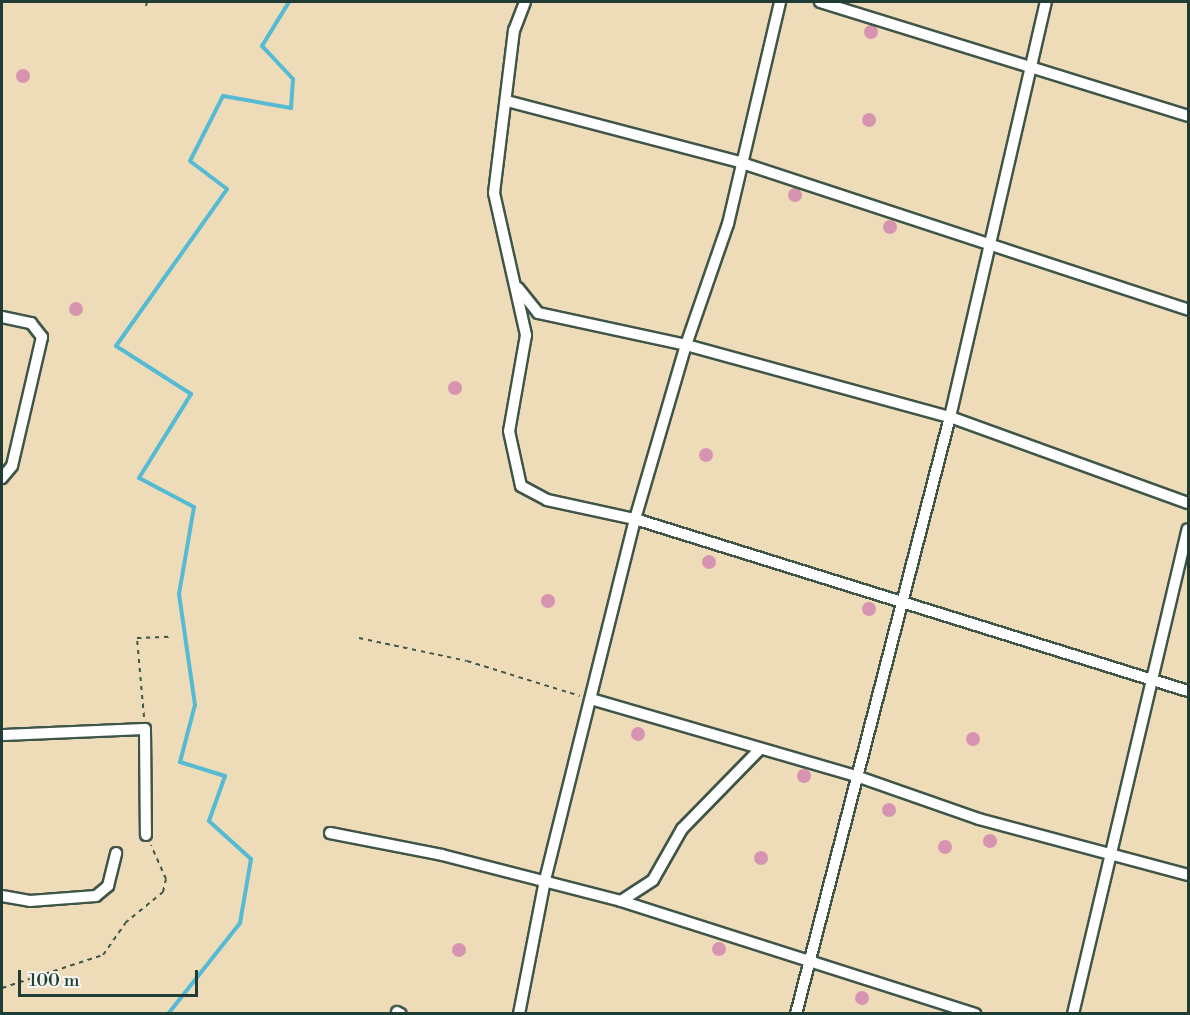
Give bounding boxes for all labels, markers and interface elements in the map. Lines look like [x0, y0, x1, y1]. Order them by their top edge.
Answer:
scale bar [21, 958, 201, 996]
text: 100 m [29, 969, 80, 992]

